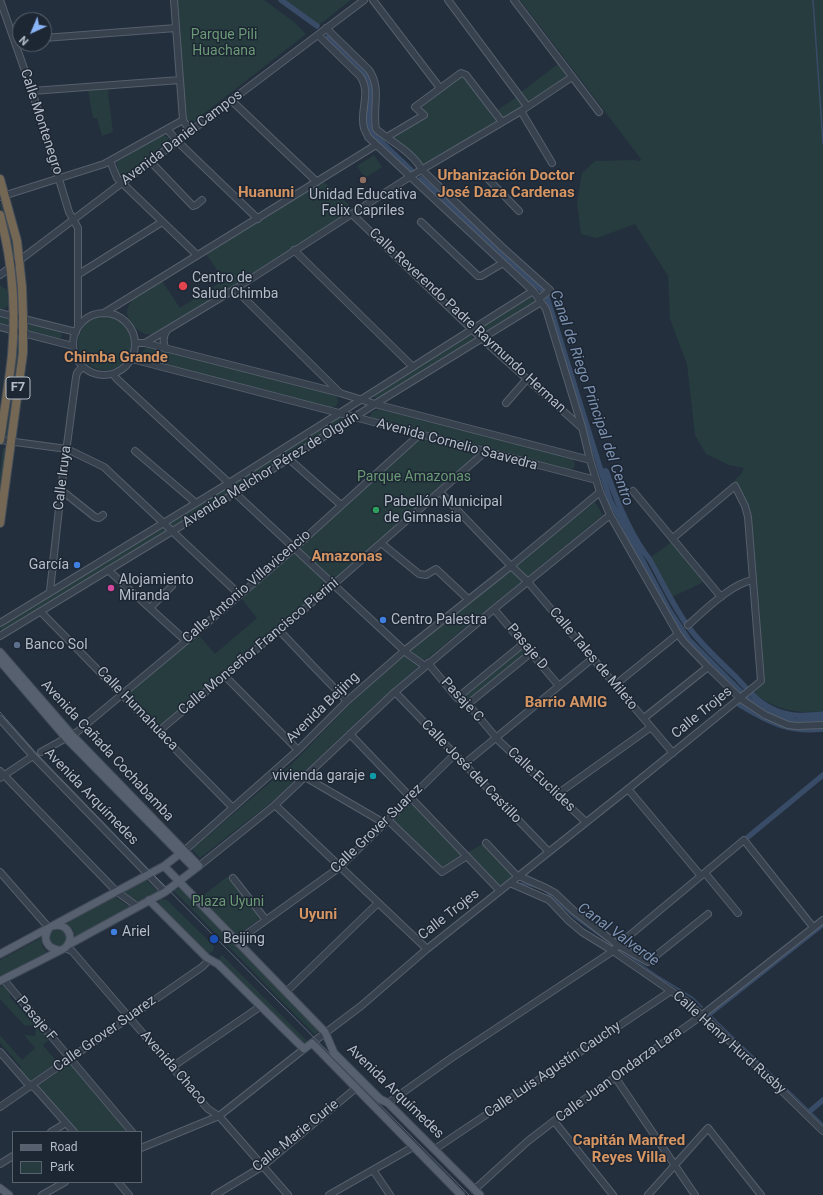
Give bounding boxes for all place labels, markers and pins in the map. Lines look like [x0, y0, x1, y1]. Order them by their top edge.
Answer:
marker: Unidad Educativa Felix Capriles [358, 175, 368, 185]
place label: Unidad Educativa Felix Capriles [309, 187, 417, 220]
place label: Centro de Salud Chimba [192, 270, 278, 302]
marker: Centro de Salud Chimba [177, 280, 189, 292]
place label: Pabellón Municipal de Gimnasia [384, 494, 502, 526]
marker: Pabellón Municipal de Gimnasia [371, 505, 381, 515]
place label: García [29, 557, 69, 573]
marker: García [72, 560, 82, 570]
place label: Alojamiento Miranda [119, 572, 194, 604]
marker: Alojamiento Miranda [106, 583, 116, 593]
place label: Centro Palestra [391, 612, 487, 628]
marker: Centro Palestra [378, 615, 388, 625]
place label: Banco Sol [25, 637, 88, 653]
marker: Banco Sol [12, 640, 22, 650]
place label: vivienda garaje [272, 768, 365, 784]
marker: vivienda garaje [368, 771, 378, 781]
place label: Ariel [122, 924, 150, 940]
marker: Ariel [109, 927, 119, 937]
place label: Beijing [223, 931, 265, 947]
marker: Beijing [208, 933, 220, 945]

